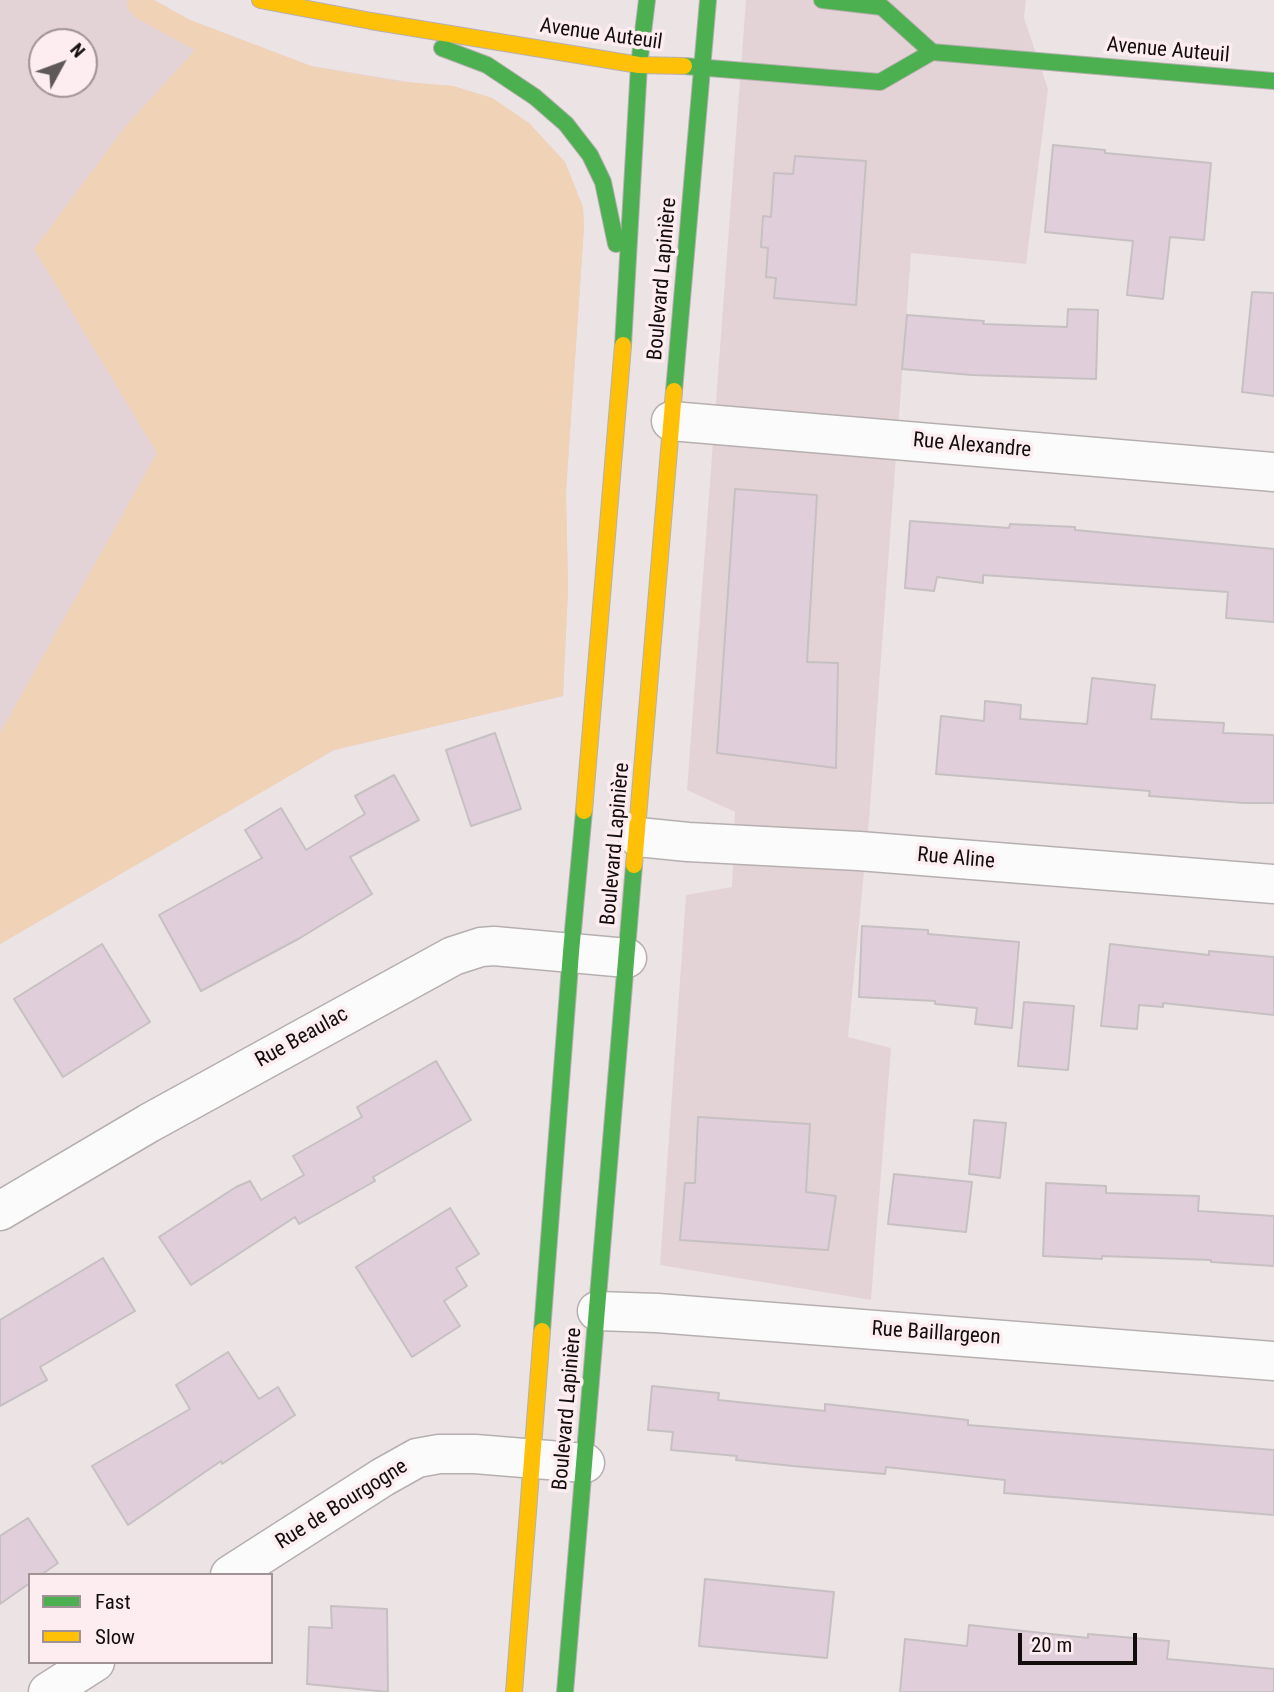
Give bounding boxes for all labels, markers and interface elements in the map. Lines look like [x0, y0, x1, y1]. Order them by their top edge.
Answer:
street label: Avenue Auteuil [538, 14, 664, 56]
north arrow [28, 28, 98, 98]
street label: Avenue Auteuil [1106, 33, 1230, 69]
text: N [65, 38, 90, 62]
street label: Boulevard Lapinière [643, 197, 683, 361]
street label: Rue Alexandre [912, 428, 1032, 464]
street label: Boulevard Lapinière [596, 762, 636, 926]
street label: Rue Aline [916, 843, 996, 875]
street label: Rue Beaulac [251, 1002, 353, 1074]
street label: Rue Baillargeon [871, 1317, 1001, 1351]
street label: Boulevard Lapinière [548, 1327, 588, 1491]
street label: Rue de Bourgogne [271, 1454, 413, 1556]
legend [28, 1573, 273, 1664]
text: Fast [95, 1590, 131, 1614]
scale bar [1022, 1618, 1141, 1662]
text: Slow [95, 1625, 135, 1649]
text: 20 m [1031, 1633, 1072, 1657]

